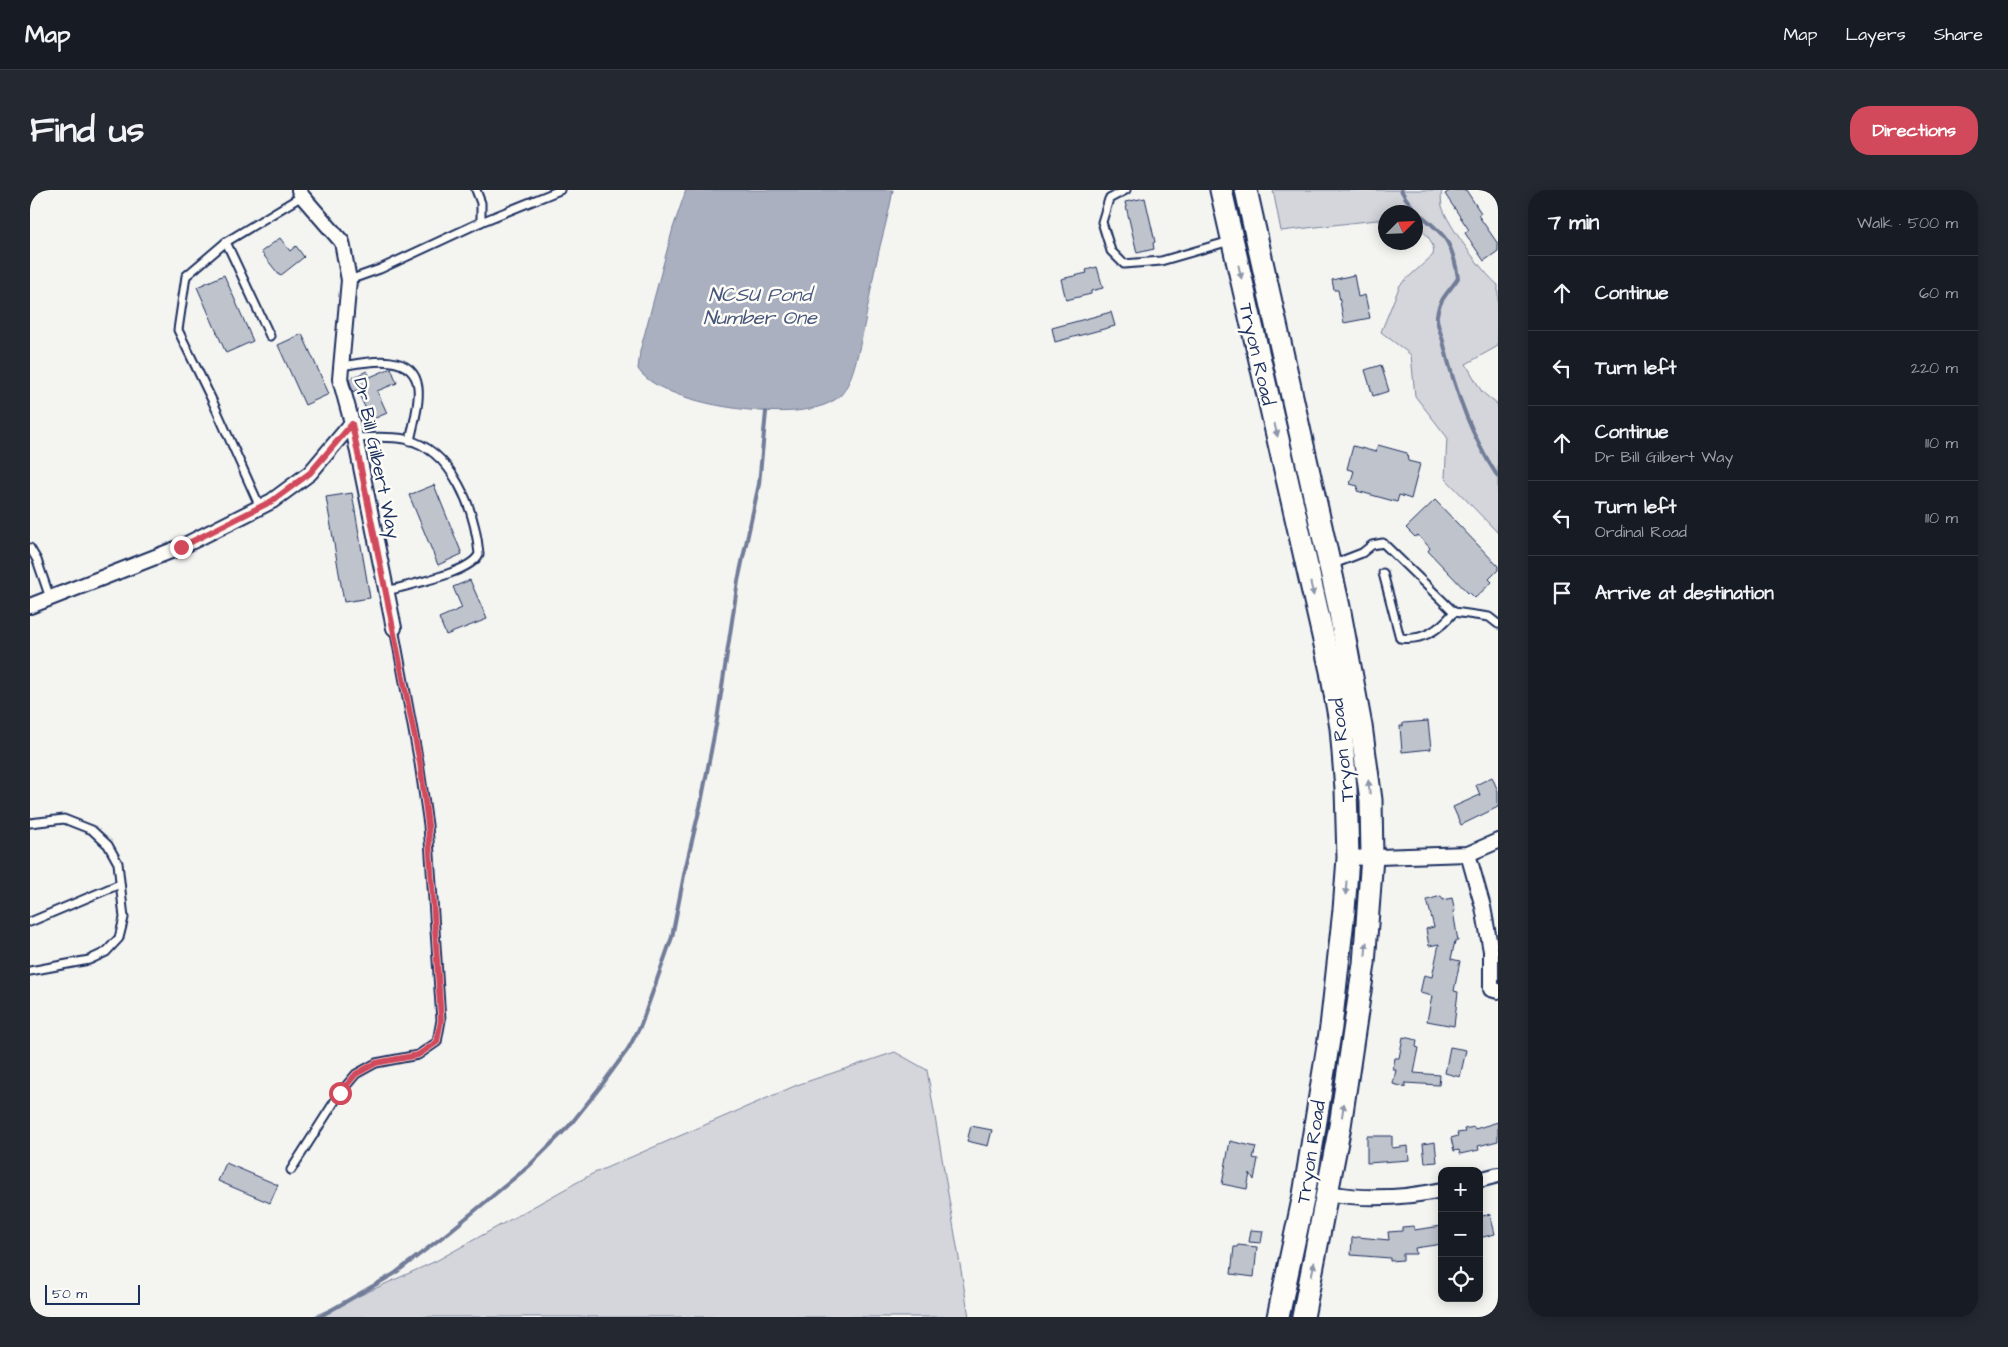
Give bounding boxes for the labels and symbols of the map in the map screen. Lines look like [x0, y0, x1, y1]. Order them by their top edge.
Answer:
north arrow [1378, 205, 1423, 250]
one-way arrow [1236, 264, 1244, 280]
water label: NCSU Pond Number One [703, 281, 818, 332]
street label: Tryon Road [1231, 301, 1281, 409]
street label: Dr Bill Gilbert Way [345, 375, 407, 542]
one-way arrow [1272, 423, 1280, 438]
route end [170, 536, 193, 559]
one-way arrow [1308, 581, 1316, 596]
street label: Tryon Road [1324, 696, 1362, 803]
one-way arrow [1365, 778, 1373, 794]
one-way arrow [1342, 880, 1350, 896]
one-way arrow [1362, 940, 1370, 956]
route start [329, 1082, 352, 1105]
street label: Tryon Road [1290, 1098, 1334, 1206]
one-way arrow [1339, 1101, 1347, 1117]
one-way arrow [1309, 1262, 1317, 1277]
scale bar [45, 1282, 140, 1305]

